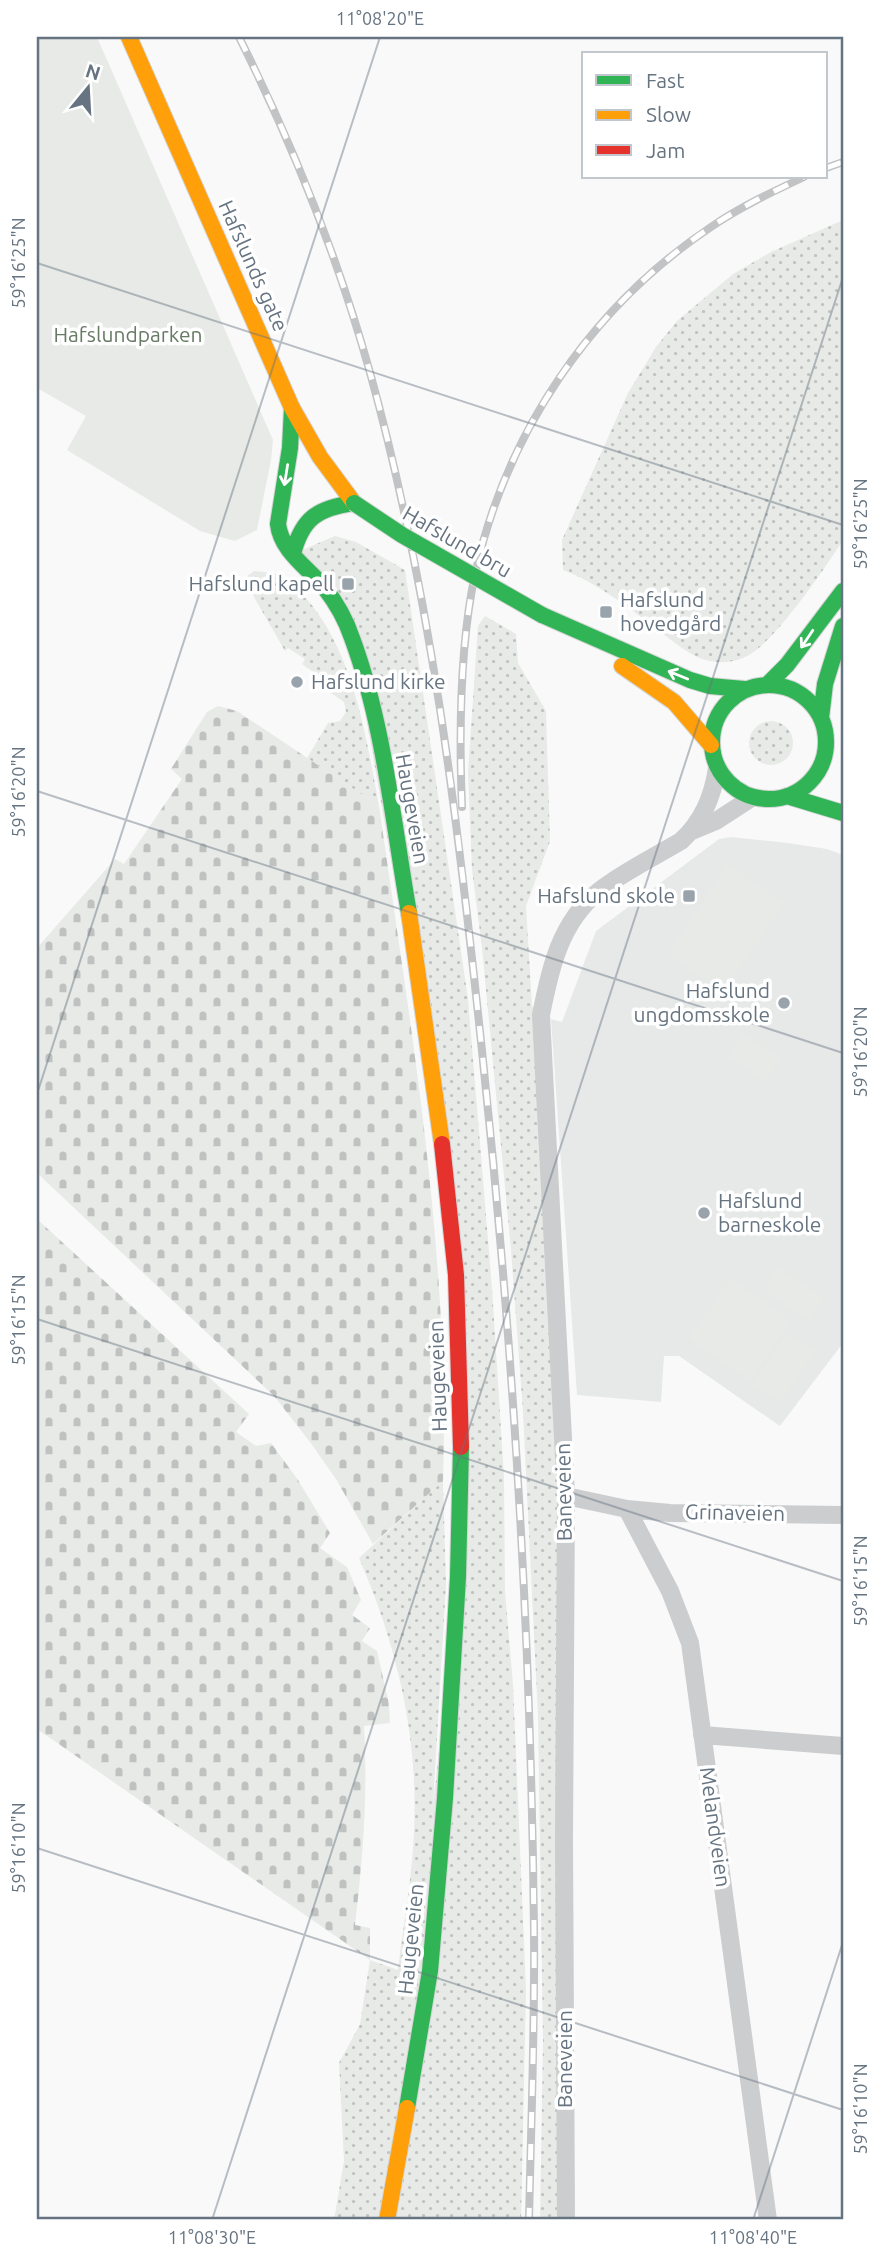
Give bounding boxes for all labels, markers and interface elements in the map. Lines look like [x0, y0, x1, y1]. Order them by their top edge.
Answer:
text: 11°08'20"E [336, 8, 424, 28]
north arrow [52, 52, 122, 122]
legend [582, 52, 828, 178]
text: N [83, 59, 103, 84]
text: Fast [646, 68, 684, 92]
text: Slow [646, 102, 691, 126]
text: Jam [646, 138, 685, 162]
street label: Hafslunds gate [214, 196, 294, 335]
text: 59°16'25"N [8, 217, 28, 309]
park label: Hafslundparken [53, 322, 203, 346]
one-way arrow [279, 463, 292, 486]
text: 59°16'25"N [850, 478, 870, 570]
street label: Hafslund bru [399, 500, 516, 582]
place label: Hafslund kapell [189, 571, 334, 595]
marker: Hafslund kapell [340, 576, 356, 592]
place label: Hafslund hovedgård [620, 587, 721, 635]
marker: Hafslund hovedgård [598, 604, 614, 620]
one-way arrow [800, 629, 814, 648]
one-way arrow [668, 667, 690, 680]
place label: Hafslund kirke [311, 669, 446, 693]
marker: Hafslund kirke [289, 674, 305, 690]
text: 59°16'20"N [8, 746, 28, 838]
street label: Haugeveien [391, 752, 434, 866]
place label: Hafslund skole [537, 883, 675, 907]
marker: Hafslund skole [681, 888, 697, 904]
place label: Hafslund ungdomsskole [633, 978, 770, 1026]
marker: Hafslund ungdomsskole [776, 995, 792, 1011]
text: 59°16'20"N [850, 1006, 870, 1098]
place label: Hafslund barneskole [718, 1188, 821, 1236]
marker: Hafslund barneskole [696, 1205, 712, 1221]
text: 59°16'15"N [8, 1274, 28, 1366]
street label: Haugeveien [423, 1320, 451, 1432]
street label: Baneveien [550, 1443, 576, 1541]
street label: Grinaveien [685, 1499, 785, 1525]
text: 59°16'15"N [850, 1535, 870, 1627]
street label: Melandveien [696, 1765, 736, 1888]
text: 59°16'10"N [8, 1802, 28, 1894]
street label: Haugeveien [392, 1882, 428, 1996]
street label: Baneveien [552, 2010, 576, 2108]
text: 59°16'10"N [850, 2063, 870, 2155]
text: 11°08'30"E [168, 2227, 256, 2247]
text: 11°08'40"E [709, 2227, 797, 2247]

